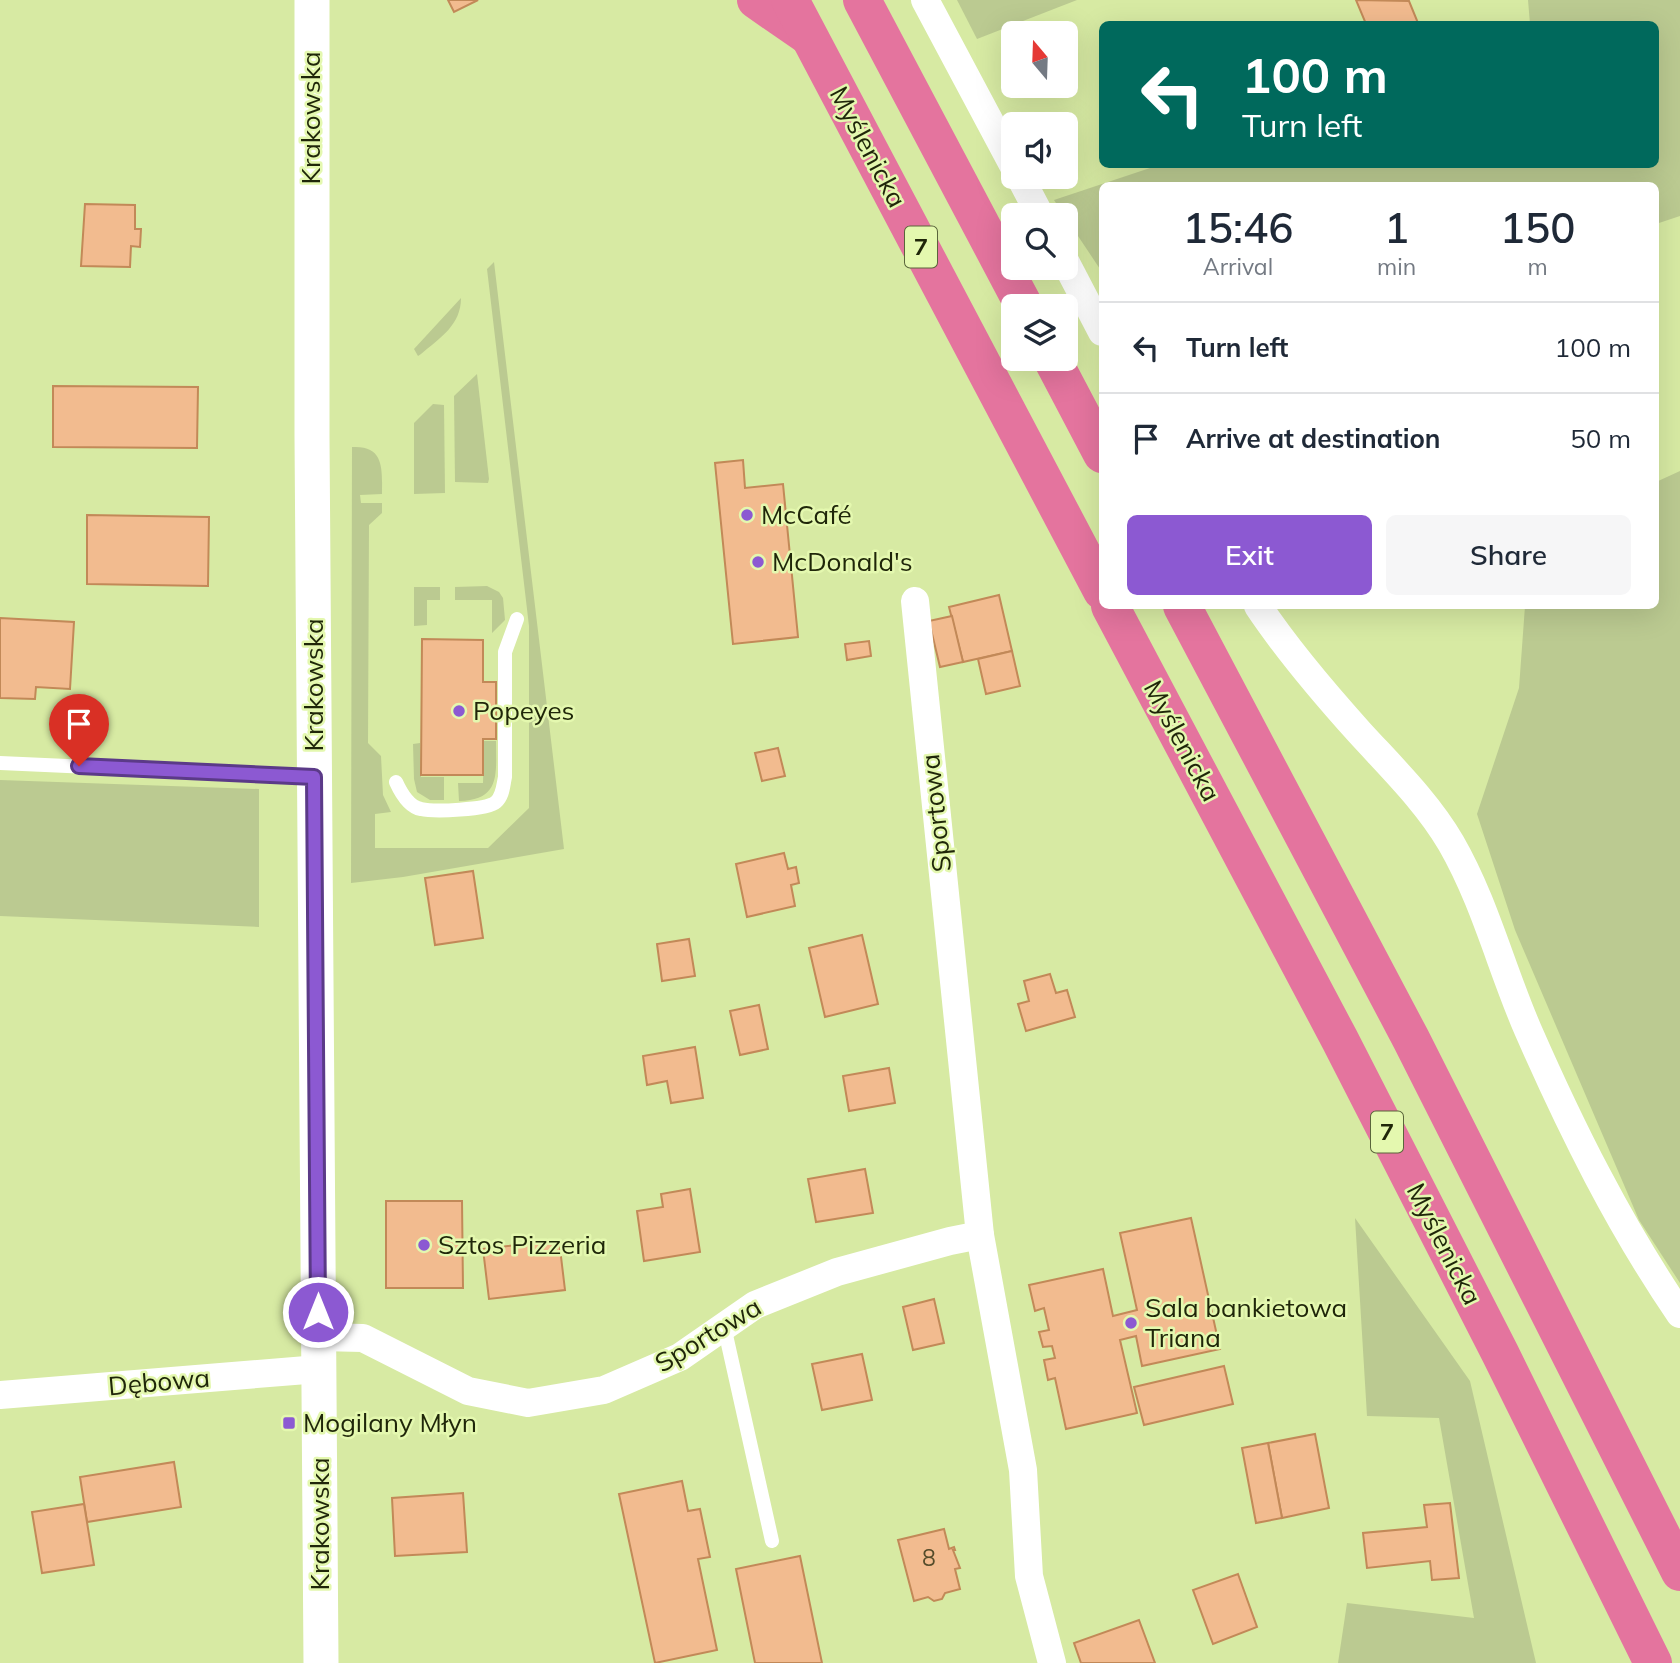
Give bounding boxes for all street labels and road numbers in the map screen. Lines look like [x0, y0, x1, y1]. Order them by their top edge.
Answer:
street label: Krakowska [294, 51, 327, 185]
street label: Myślenicka [823, 81, 914, 213]
road number: 7 [905, 226, 937, 268]
street label: Krakowska [297, 618, 330, 752]
street label: Myślenicka [1137, 675, 1228, 807]
street label: Sportowa [913, 752, 958, 874]
road number: 7 [1371, 1112, 1403, 1152]
street label: Myślenicka [1400, 1177, 1489, 1310]
street label: Sportowa [649, 1290, 767, 1379]
street label: Dębowa [107, 1361, 211, 1402]
street label: Krakowska [303, 1457, 336, 1591]

